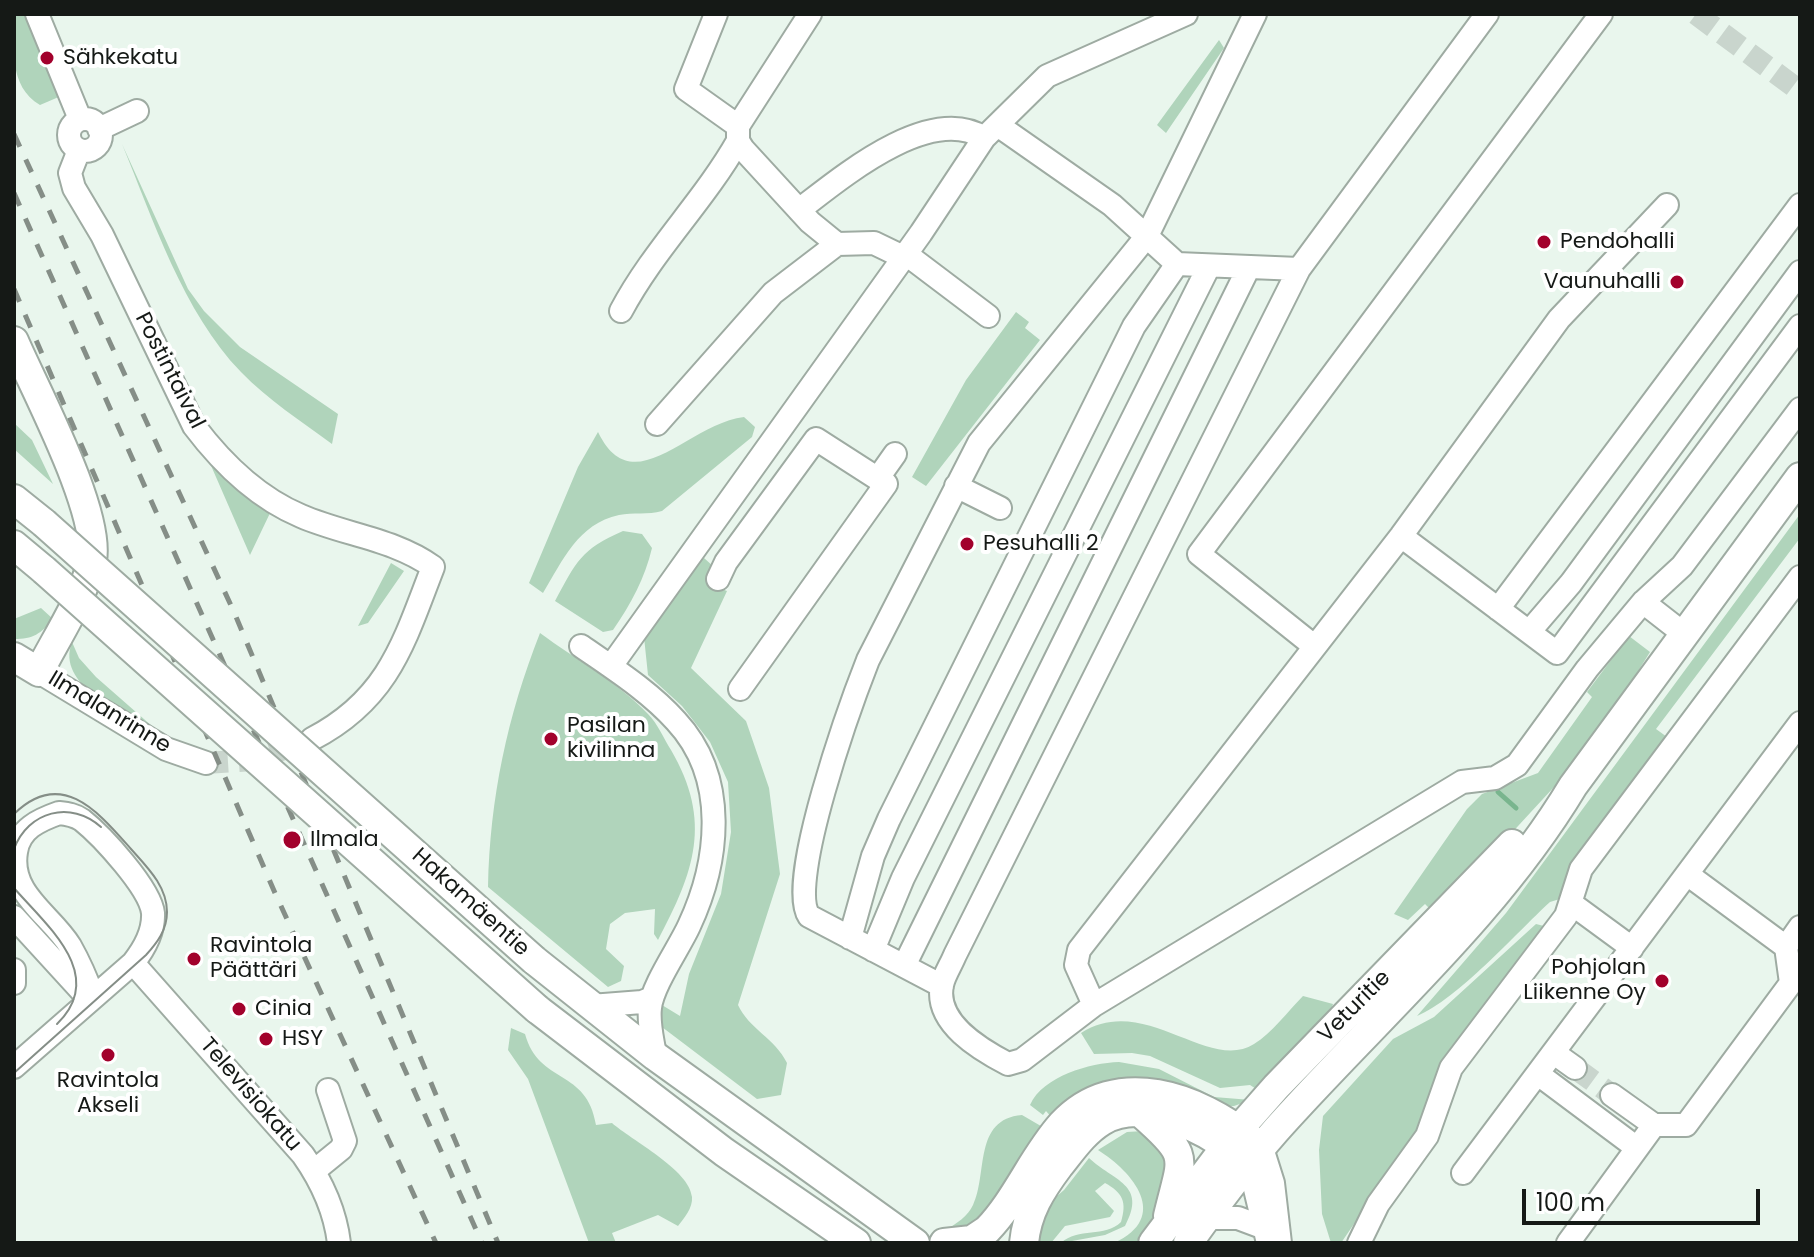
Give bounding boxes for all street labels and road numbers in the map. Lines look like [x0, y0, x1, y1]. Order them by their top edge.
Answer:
street label: Postintaival [128, 309, 210, 433]
street label: Ilmalanrinne [43, 666, 175, 760]
street label: Hakamäentie [406, 843, 534, 963]
street label: Veturitie [1313, 965, 1397, 1049]
street label: Televisiokatu [194, 1033, 306, 1157]

